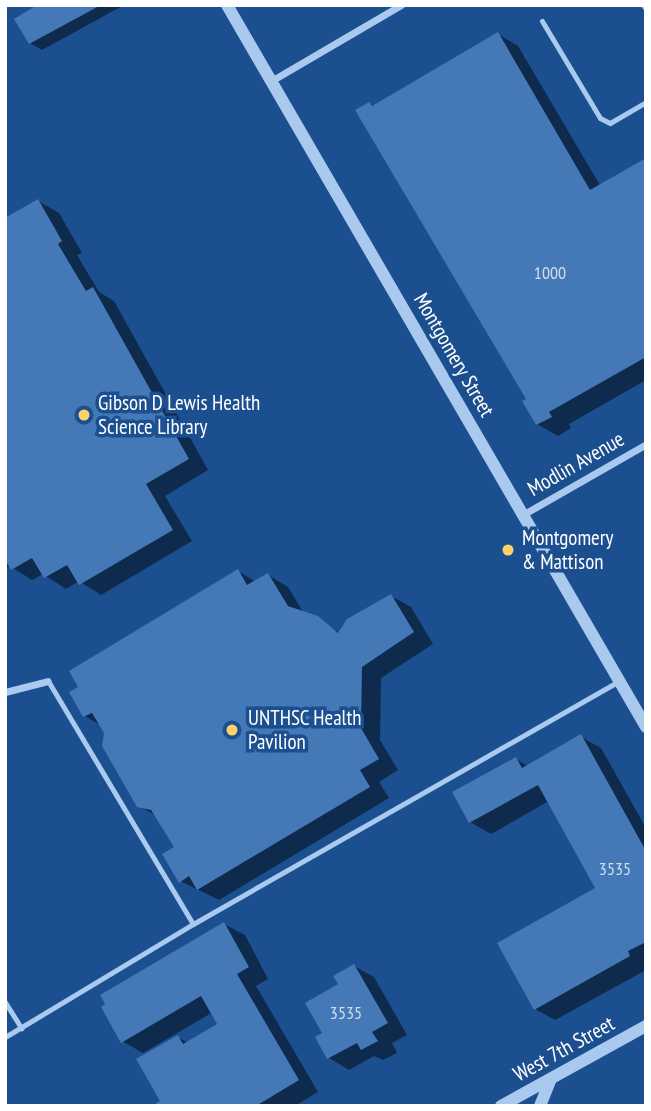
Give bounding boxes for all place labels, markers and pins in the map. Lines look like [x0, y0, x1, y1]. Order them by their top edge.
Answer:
place label: Gibson D Lewis Health Science Library [98, 390, 260, 440]
marker: Gibson D Lewis Health Science Library [76, 407, 92, 423]
place label: Montgomery & Mattison [522, 525, 613, 575]
marker: Montgomery & Mattison [500, 542, 516, 558]
place label: UNTHSC Health Pavilion [248, 705, 362, 755]
marker: UNTHSC Health Pavilion [222, 720, 242, 740]

